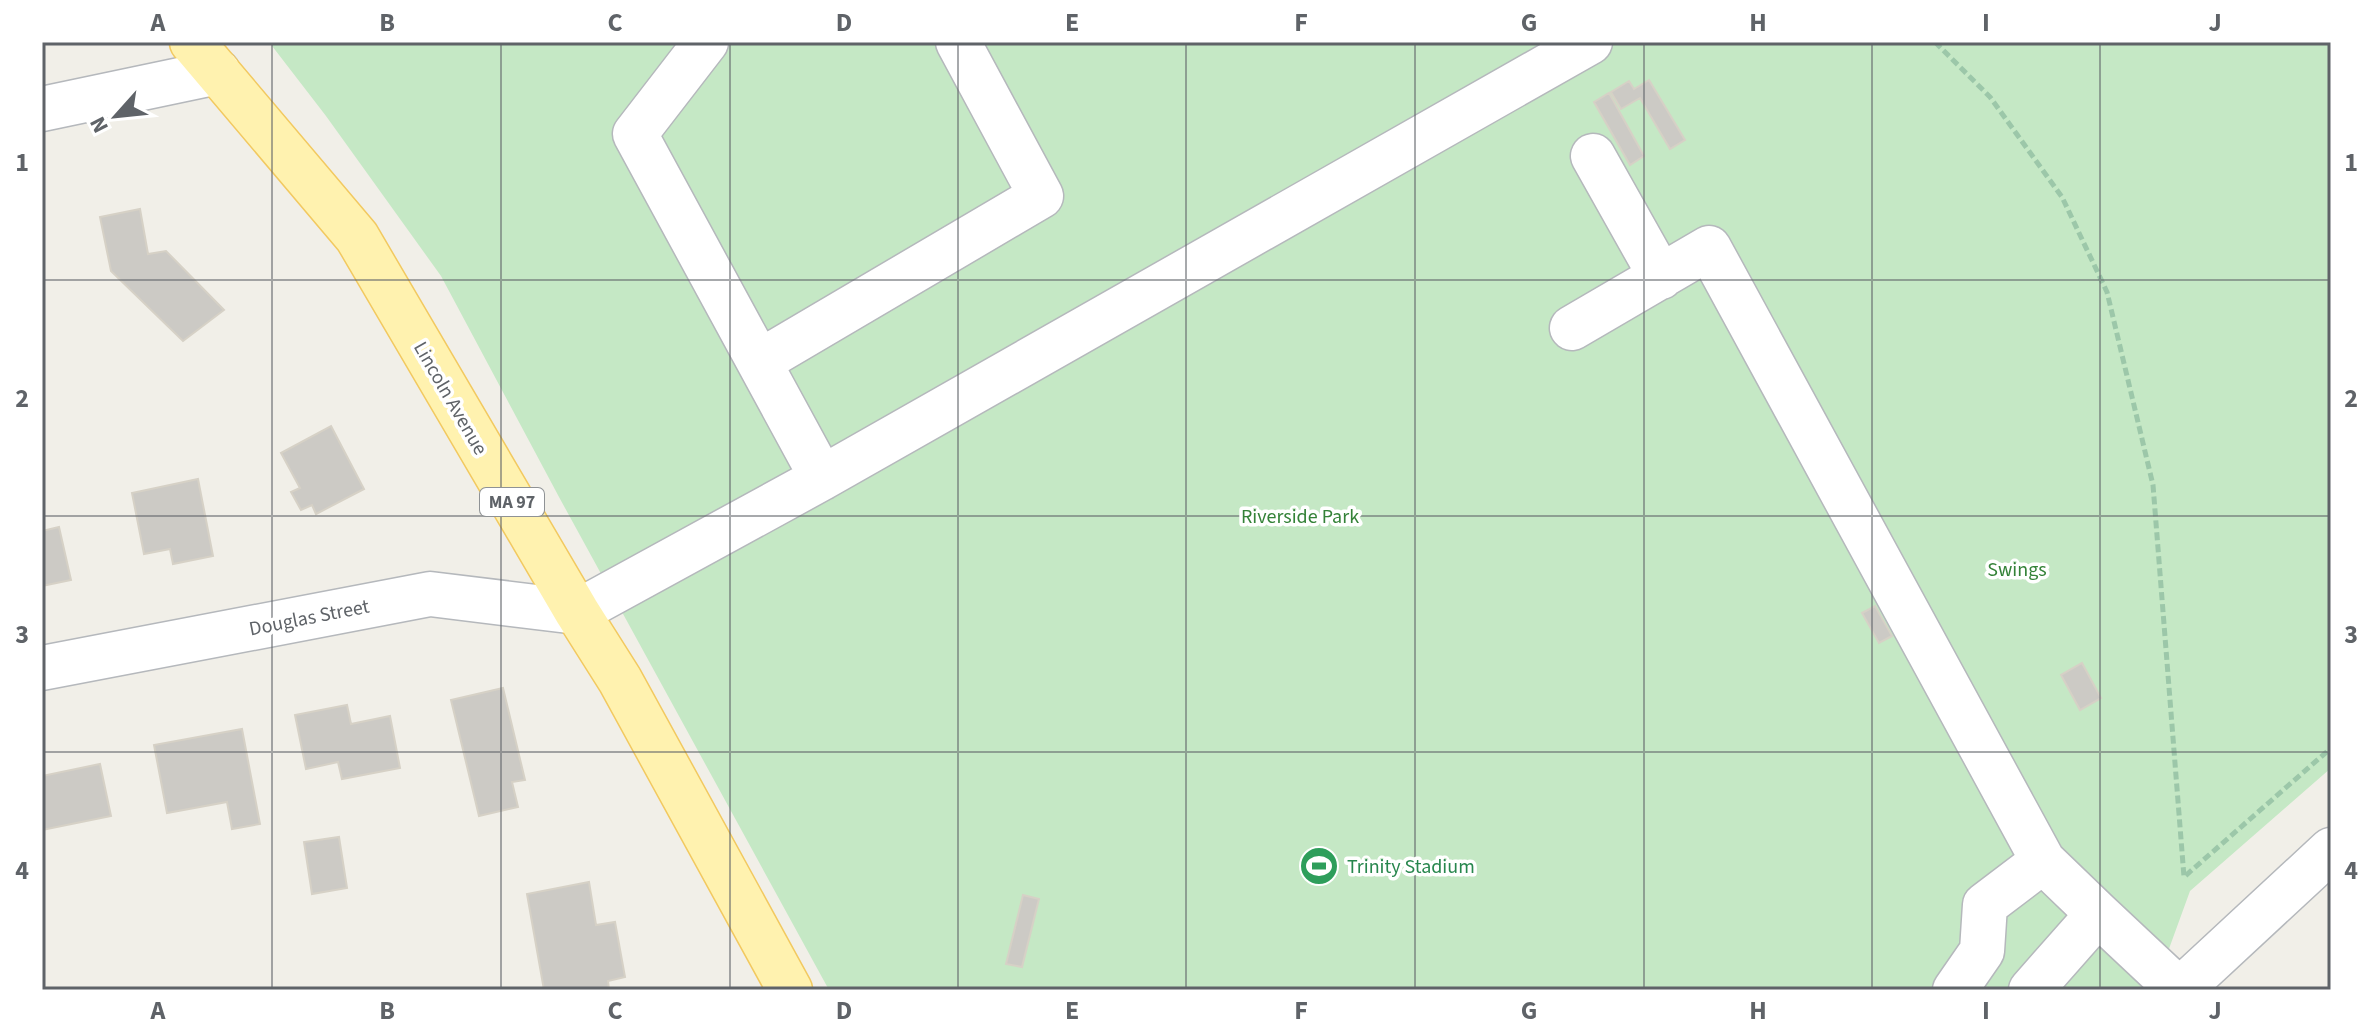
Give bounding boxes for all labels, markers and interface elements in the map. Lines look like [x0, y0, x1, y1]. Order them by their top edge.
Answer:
text: A [150, 4, 167, 41]
text: B [379, 4, 395, 41]
text: C [607, 4, 623, 41]
text: D [836, 4, 852, 41]
text: E [1065, 4, 1079, 41]
text: F [1294, 4, 1308, 41]
text: G [1521, 4, 1537, 41]
text: H [1749, 4, 1767, 41]
text: I [1982, 4, 1990, 41]
text: J [2208, 4, 2222, 41]
north arrow [76, 76, 156, 156]
text: N [81, 111, 117, 138]
text: 1 [15, 144, 29, 181]
text: 1 [2344, 144, 2358, 181]
street label: Lincoln Avenue [406, 337, 494, 460]
text: 2 [15, 380, 29, 417]
text: 2 [2344, 380, 2358, 417]
road number: MA 97 [480, 488, 544, 516]
park label: Riverside Park [1241, 503, 1359, 531]
park label: Swings [1987, 556, 2047, 584]
street label: Douglas Street [247, 593, 372, 643]
text: 3 [15, 616, 29, 653]
text: 3 [2344, 616, 2358, 653]
sports icon: Trinity Stadium [1298, 845, 1340, 887]
text: 4 [15, 852, 29, 889]
text: 4 [2344, 852, 2358, 889]
place label: Trinity Stadium [1347, 853, 1475, 881]
text: A [150, 992, 167, 1029]
text: B [379, 992, 395, 1029]
text: C [607, 992, 623, 1029]
text: D [836, 992, 852, 1029]
text: E [1065, 992, 1079, 1029]
text: F [1294, 992, 1308, 1029]
text: G [1521, 992, 1537, 1029]
text: H [1749, 992, 1767, 1029]
text: I [1982, 992, 1990, 1029]
text: J [2208, 992, 2222, 1029]

